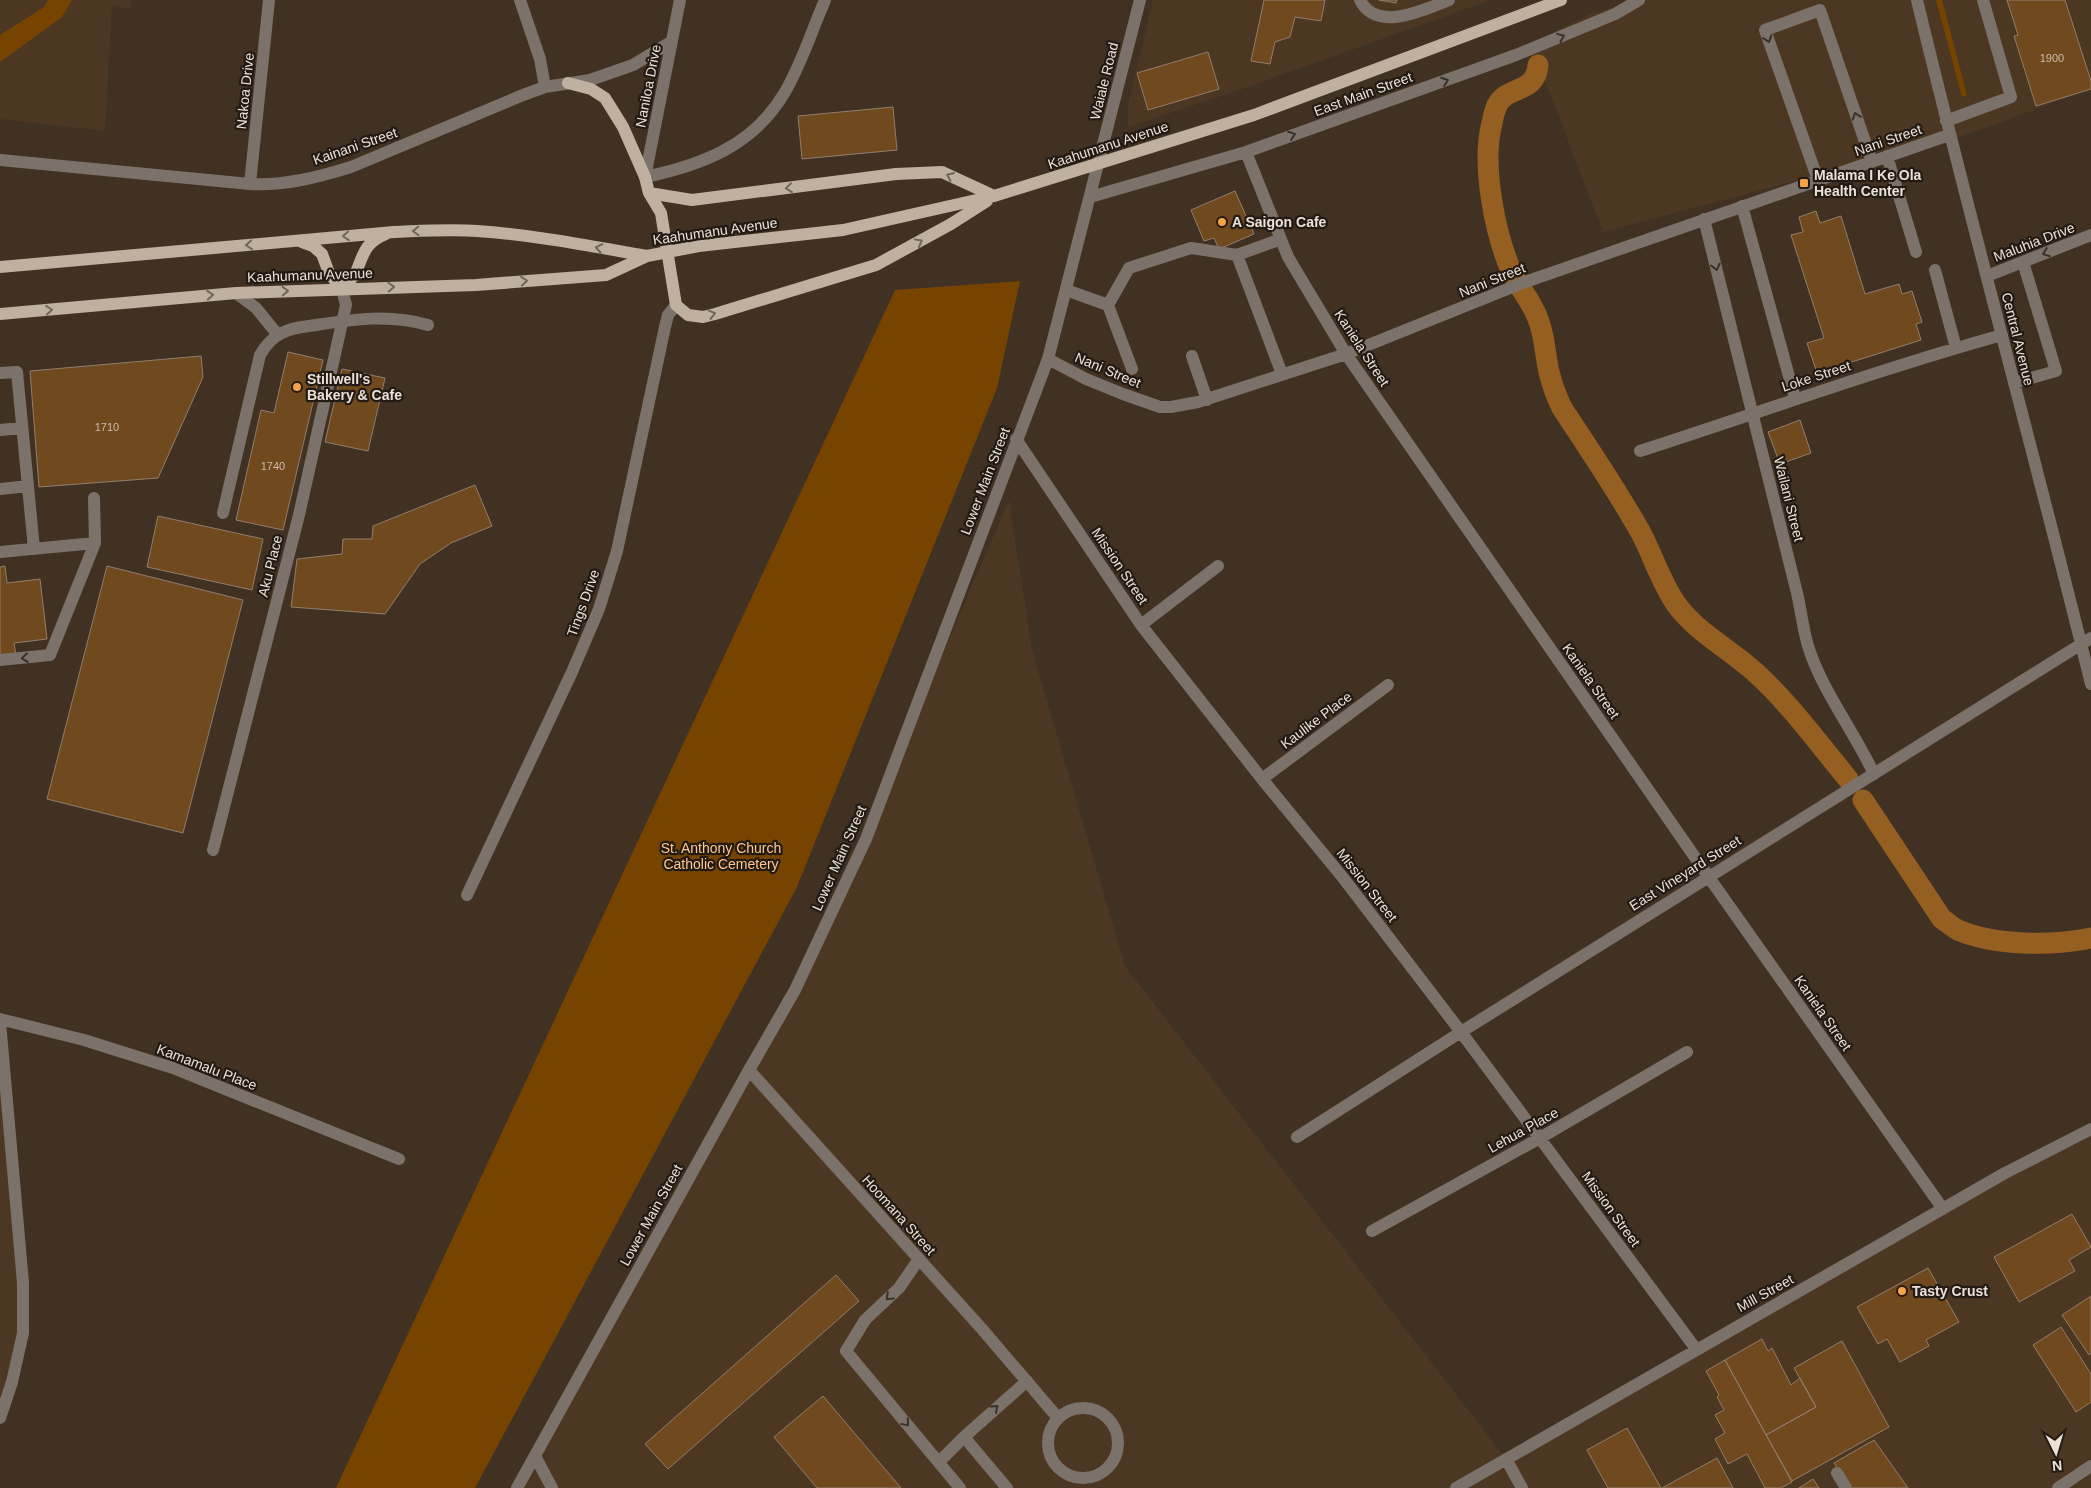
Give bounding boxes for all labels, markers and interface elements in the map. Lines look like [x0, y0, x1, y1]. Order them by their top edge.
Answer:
one-way arrow [1556, 32, 1565, 43]
one-way arrow [1762, 34, 1772, 43]
street label: Waiale Road [1087, 40, 1121, 122]
street label: Naniloa Drive [632, 43, 664, 129]
street label: Nakoa Drive [233, 52, 257, 130]
house number: 1900 [2040, 52, 2064, 64]
street label: East Main Street [1312, 69, 1414, 119]
one-way arrow [1440, 77, 1448, 87]
one-way arrow [1852, 112, 1862, 120]
street label: Kaahumanu Avenue [1046, 118, 1171, 172]
street label: Nani Street [1852, 121, 1924, 159]
street label: Kainani Street [311, 124, 399, 168]
one-way arrow [1287, 131, 1295, 141]
place label: Malama I Ke Ola Health Center [1814, 167, 1922, 199]
one-way arrow [946, 171, 955, 182]
marker: Malama I Ke Ola Health Center [1798, 177, 1810, 189]
one-way arrow [784, 182, 792, 193]
street label: Kaahumanu Avenue [652, 214, 779, 248]
place label: A Saigon Cafe [1232, 214, 1327, 230]
marker: A Saigon Cafe [1216, 216, 1228, 228]
street label: Maluhia Drive [1991, 219, 2077, 265]
one-way arrow [412, 226, 420, 237]
one-way arrow [341, 231, 349, 242]
one-way arrow [914, 238, 923, 248]
one-way arrow [245, 239, 253, 250]
one-way arrow [595, 243, 603, 253]
one-way arrow [2042, 247, 2050, 257]
street label: Nani Street [1457, 259, 1528, 301]
one-way arrow [1710, 262, 1720, 270]
street label: Kaahumanu Avenue [247, 265, 373, 285]
one-way arrow [520, 276, 528, 287]
one-way arrow [388, 282, 395, 292]
one-way arrow [281, 285, 289, 296]
one-way arrow [207, 290, 215, 301]
street label: Central Avenue [1999, 291, 2037, 387]
one-way arrow [45, 304, 53, 315]
street label: Kaniela Street [1331, 307, 1393, 389]
one-way arrow [708, 310, 716, 320]
street label: Nani Street [1073, 349, 1143, 391]
street label: Loke Street [1779, 357, 1853, 395]
place label: Stillwell's Bakery & Cafe [307, 371, 402, 403]
marker: Stillwell's Bakery & Cafe [291, 381, 303, 393]
house number: 1710 [95, 421, 119, 433]
street label: Lower Main Street [957, 425, 1013, 537]
street label: Wailani Street [1771, 455, 1807, 543]
house number: 1740 [261, 460, 285, 472]
street label: Mission Street [1089, 525, 1151, 607]
street label: Aku Place [255, 533, 285, 599]
street label: Tings Drive [563, 567, 603, 639]
street label: Kaniela Street [1559, 640, 1623, 722]
one-way arrow [21, 652, 29, 663]
street label: Kaulike Place [1277, 688, 1355, 752]
street label: Lower Main Street [809, 803, 869, 913]
street label: East Vineyard Street [1626, 832, 1744, 914]
park label: St. Anthony Church Catholic Cemetery [661, 840, 781, 872]
street label: Mission Street [1333, 845, 1401, 925]
street label: Kaniela Street [1791, 972, 1855, 1054]
street label: Kamamalu Place [155, 1041, 259, 1094]
street label: Lehua Place [1485, 1104, 1561, 1156]
street label: Lower Main Street [616, 1161, 686, 1269]
street label: Mission Street [1578, 1168, 1644, 1250]
street label: Hoomana Street [859, 1172, 939, 1258]
street label: Mill Street [1734, 1271, 1796, 1315]
place label: Tasty Crust [1912, 1283, 1988, 1299]
marker: Tasty Crust [1896, 1285, 1908, 1297]
one-way arrow [886, 1291, 895, 1300]
one-way arrow [989, 1405, 998, 1414]
one-way arrow [900, 1417, 909, 1426]
north arrow [2031, 1428, 2081, 1478]
text: N [2051, 1458, 2063, 1474]

